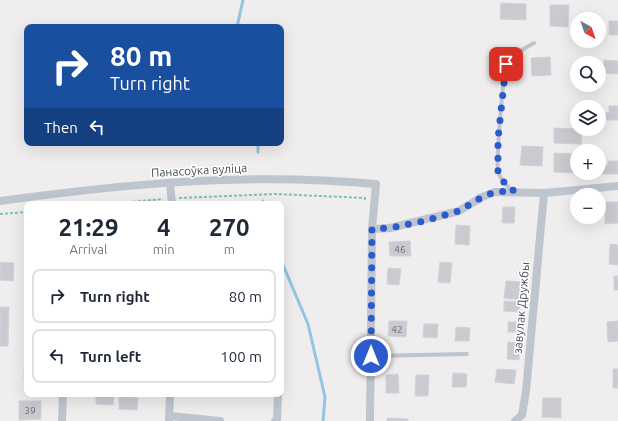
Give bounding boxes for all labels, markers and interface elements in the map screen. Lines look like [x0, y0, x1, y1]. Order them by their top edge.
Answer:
north arrow [570, 12, 606, 48]
map controls [570, 12, 606, 224]
icon: right [44, 40, 96, 92]
text: 80 m [110, 40, 172, 71]
pin [489, 47, 523, 81]
icon: arrive [495, 53, 517, 75]
button: search [570, 56, 606, 92]
text: Turn right [110, 73, 190, 93]
button: layers [570, 100, 606, 136]
icon: left [86, 116, 108, 138]
text: Then [44, 119, 78, 136]
button: + [570, 144, 606, 180]
street label: Панасоўка вуліца [151, 161, 247, 179]
button: − [570, 188, 606, 224]
text: 21:29 [58, 214, 118, 241]
text: 4 [157, 214, 170, 241]
text: 270 [209, 214, 250, 241]
text: Arrival [69, 242, 107, 256]
text: min [153, 242, 175, 256]
text: m [224, 242, 235, 256]
house number: 46 [394, 244, 406, 255]
street label: завулак Дружбы [511, 261, 531, 355]
icon: right [46, 285, 68, 307]
text: Turn right [80, 288, 150, 305]
text: 80 m [229, 288, 262, 305]
house number: 42 [391, 324, 403, 335]
position arrow [350, 335, 392, 377]
icon: left [46, 345, 68, 367]
text: Turn left [80, 348, 141, 365]
text: 100 m [220, 348, 262, 365]
house number: 39 [24, 405, 36, 416]

